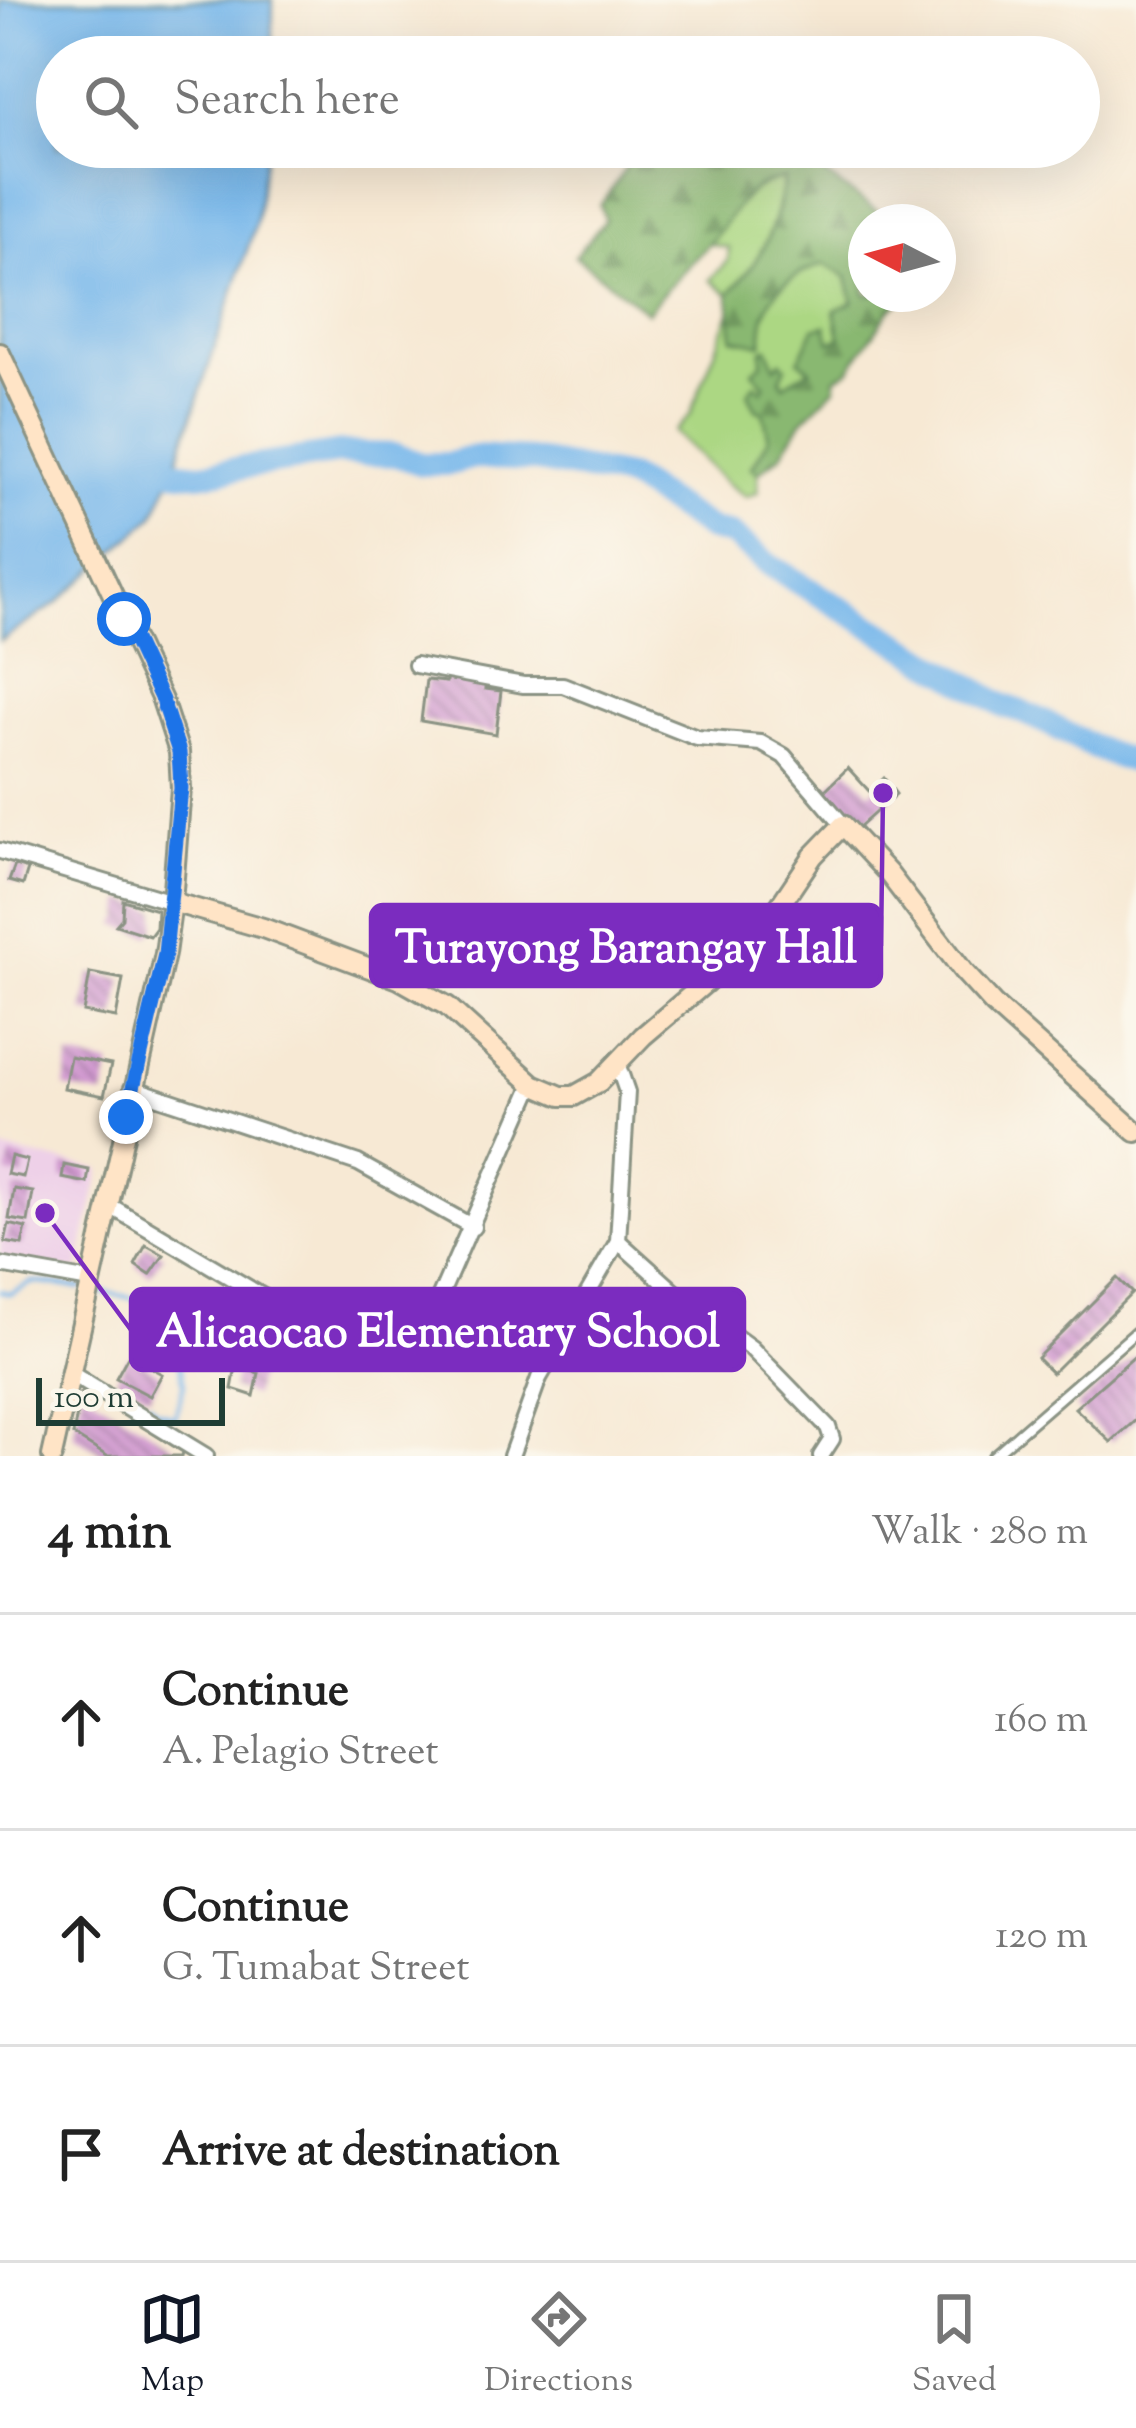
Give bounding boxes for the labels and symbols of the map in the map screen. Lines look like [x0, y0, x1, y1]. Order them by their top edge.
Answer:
north arrow [848, 204, 956, 312]
route start [97, 592, 151, 646]
callout: Turayong Barangay Hall [371, 905, 881, 986]
text: Turayong Barangay Hall [395, 919, 858, 984]
route end [99, 1090, 153, 1144]
callout: Alicaocao Elementary School [131, 1289, 744, 1370]
text: Alicaocao Elementary School [156, 1303, 721, 1368]
scale bar [36, 1372, 225, 1425]

